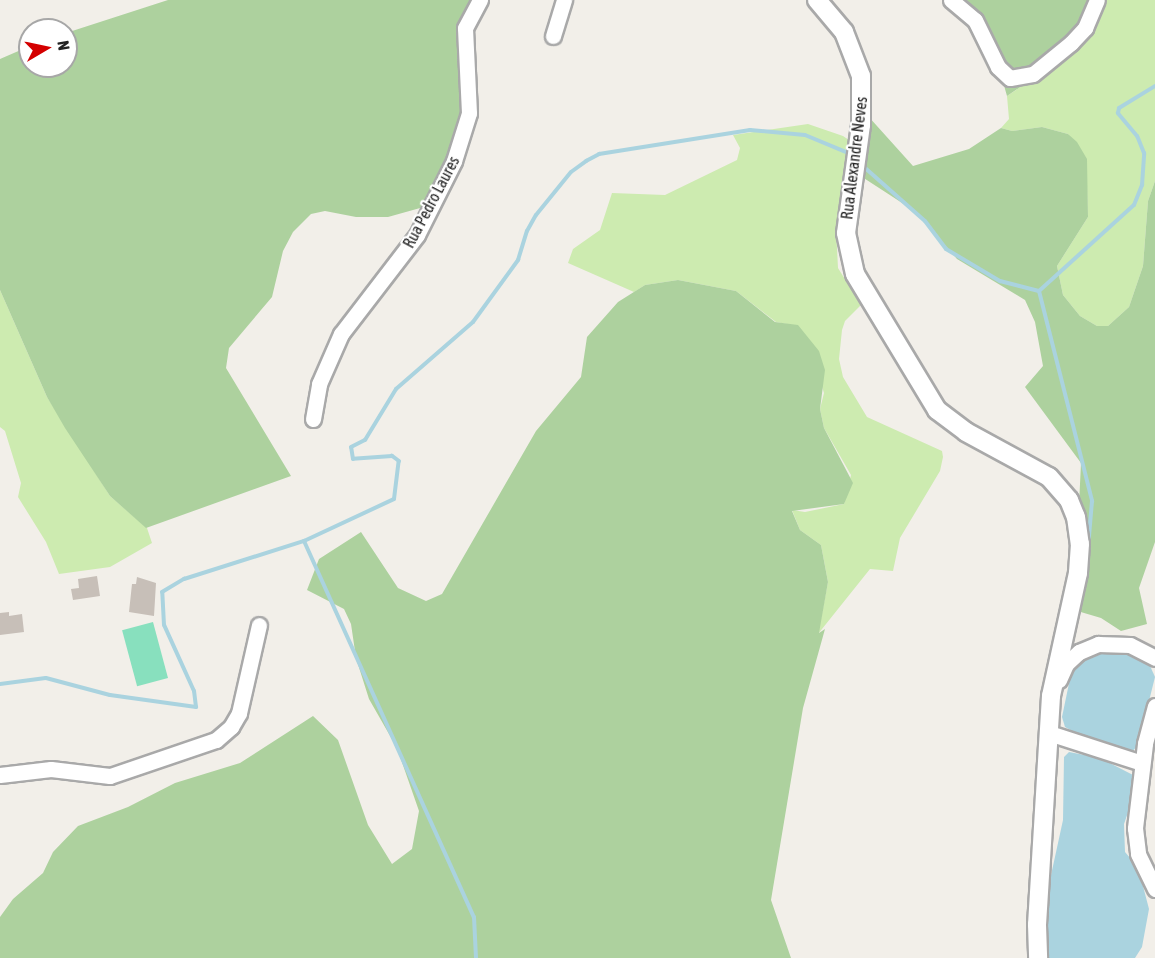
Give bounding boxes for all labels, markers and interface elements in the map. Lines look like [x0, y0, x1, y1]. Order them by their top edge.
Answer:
north arrow [18, 18, 78, 78]
text: N [54, 39, 73, 52]
street label: Rua Alexandre Neves [837, 95, 871, 221]
street label: Rua Pedro Laures [399, 153, 463, 251]

